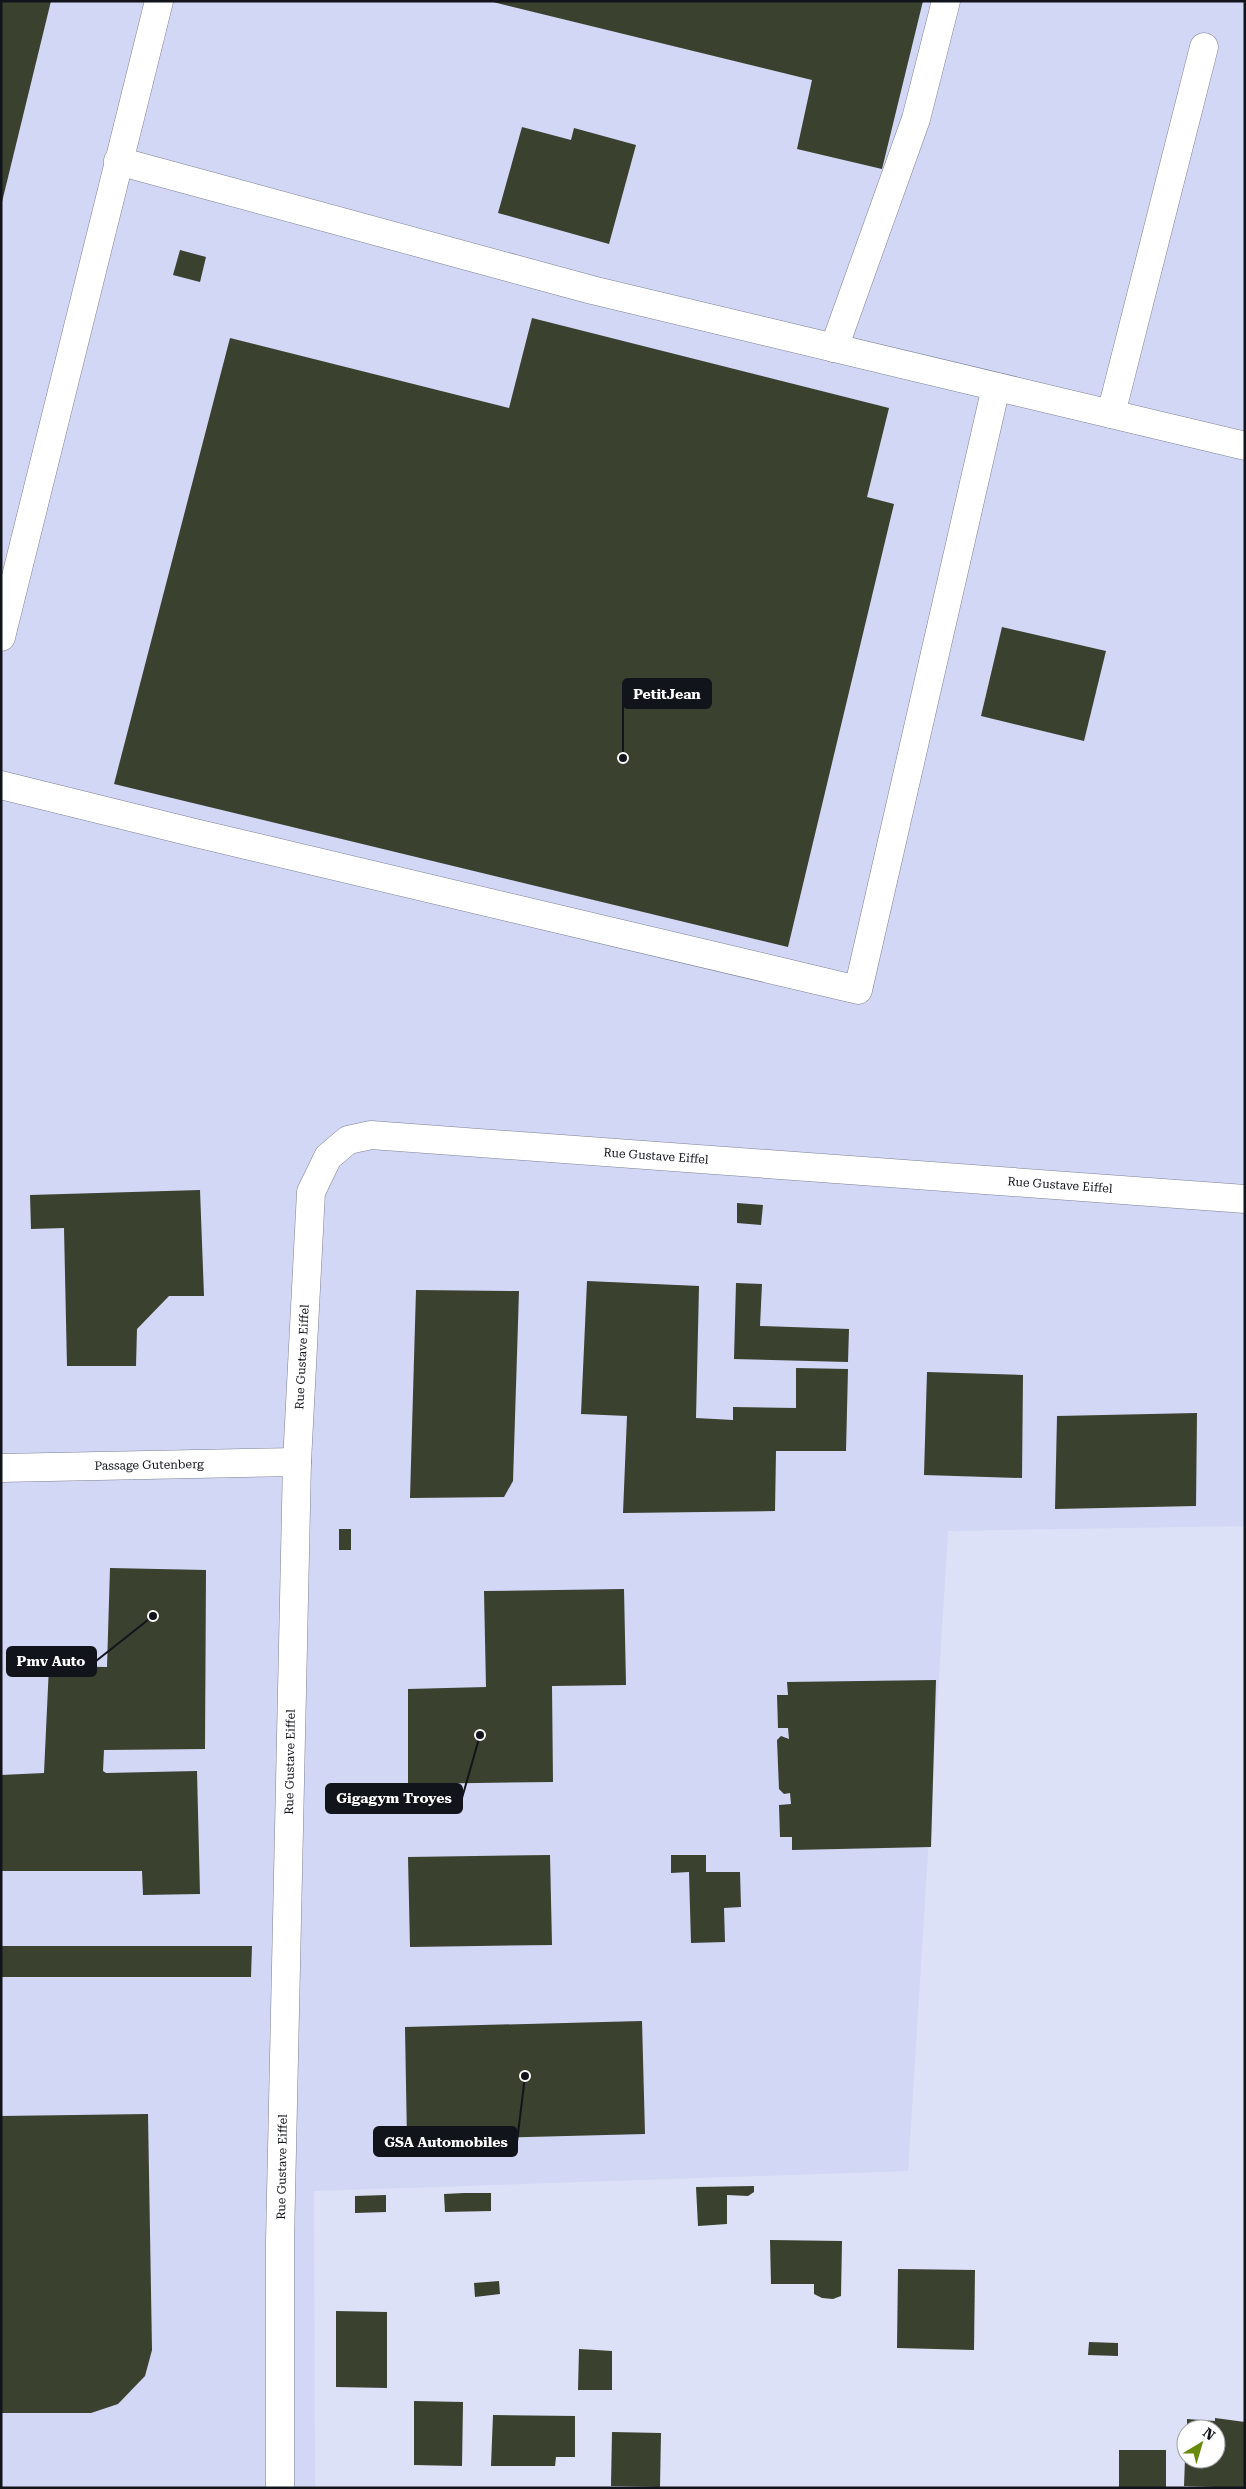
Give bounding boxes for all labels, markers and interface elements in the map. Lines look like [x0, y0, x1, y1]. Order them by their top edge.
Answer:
callout: PetitJean [623, 679, 711, 708]
text: PetitJean [633, 686, 701, 702]
street label: Rue Gustave Eiffel [603, 1145, 709, 1167]
street label: Rue Gustave Eiffel [1007, 1174, 1113, 1196]
street label: Rue Gustave Eiffel [292, 1304, 312, 1410]
street label: Passage Gutenberg [94, 1457, 204, 1473]
callout: Pmv Auto [7, 1647, 96, 1676]
text: Pmv Auto [17, 1653, 85, 1669]
street label: Rue Gustave Eiffel [282, 1709, 298, 1815]
callout: Gigagym Troyes [326, 1784, 462, 1813]
text: Gigagym Troyes [336, 1790, 452, 1806]
street label: Rue Gustave Eiffel [274, 2114, 290, 2220]
callout: GSA Automobiles [374, 2127, 517, 2156]
text: GSA Automobiles [384, 2134, 508, 2150]
north arrow [1176, 2419, 1226, 2469]
text: N [1200, 2424, 1218, 2444]

